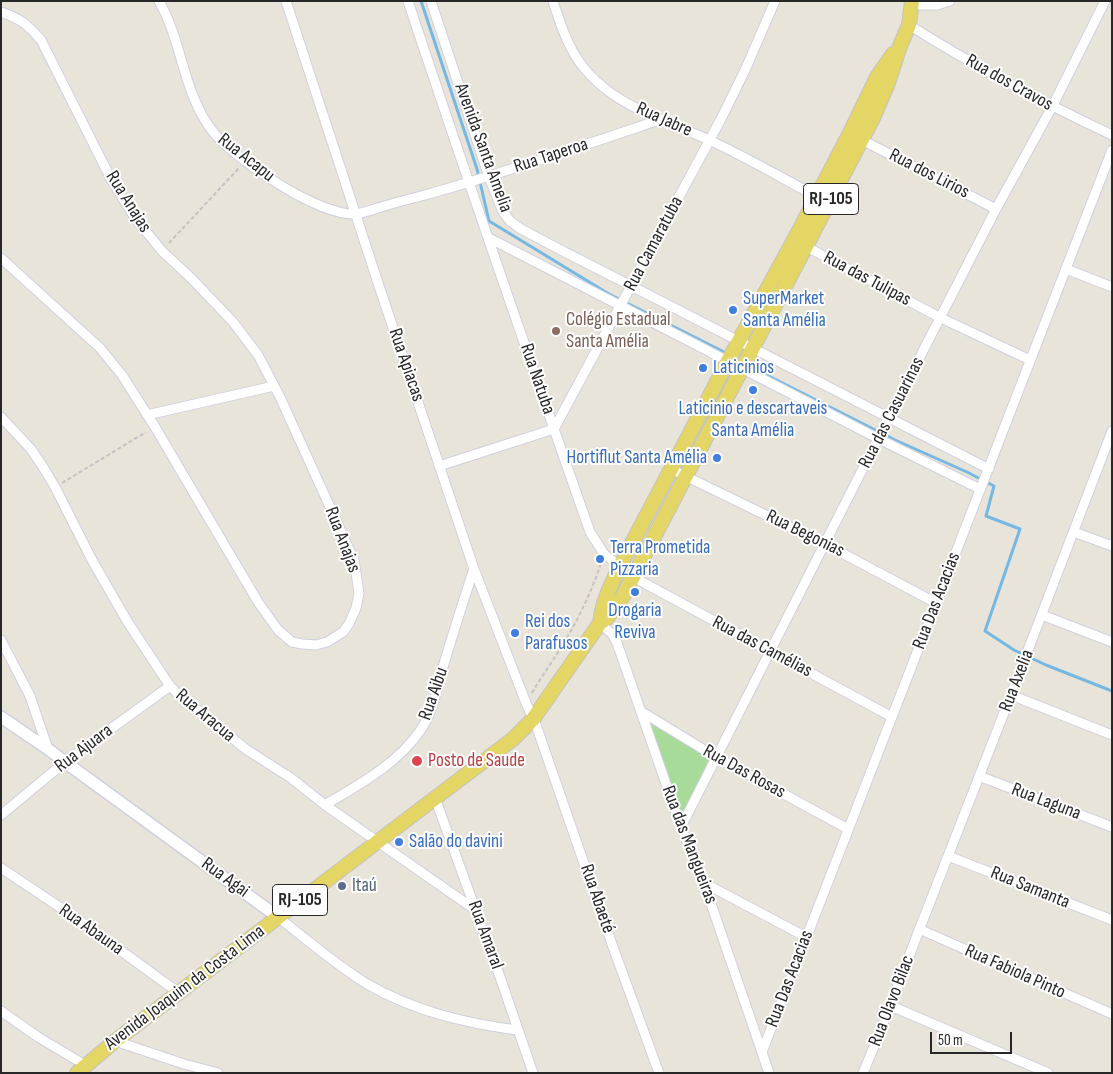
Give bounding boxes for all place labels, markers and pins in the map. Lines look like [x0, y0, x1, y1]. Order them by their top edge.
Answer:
place label: SuperMarket Santa Amélia [743, 288, 826, 332]
marker: SuperMarket Santa Amélia [727, 304, 739, 316]
place label: Colégio Estadual Santa Amélia [566, 309, 670, 353]
marker: Colégio Estadual Santa Amélia [550, 325, 562, 337]
place label: Laticinios [713, 357, 774, 379]
marker: Laticinios [697, 362, 709, 374]
marker: Laticinio e descartaveis Santa Amélia [747, 384, 759, 396]
place label: Laticinio e descartaveis Santa Amélia [679, 398, 827, 442]
place label: Hortiflut Santa Amélia [567, 447, 707, 469]
marker: Hortiflut Santa Amélia [711, 452, 723, 464]
place label: Terra Prometida Pizzaria [610, 537, 710, 581]
marker: Terra Prometida Pizzaria [594, 553, 606, 565]
marker: Drogaria Reviva [629, 586, 641, 598]
place label: Drogaria Reviva [608, 600, 662, 644]
place label: Rei dos Parafusos [525, 611, 588, 655]
marker: Rei dos Parafusos [509, 627, 521, 639]
place label: Posto de Saude [428, 750, 525, 772]
marker: Posto de Saude [410, 754, 424, 768]
place label: Salão do davini [409, 831, 503, 853]
marker: Salão do davini [393, 836, 405, 848]
place label: Itaú [352, 875, 377, 897]
marker: Itaú [336, 880, 348, 892]

